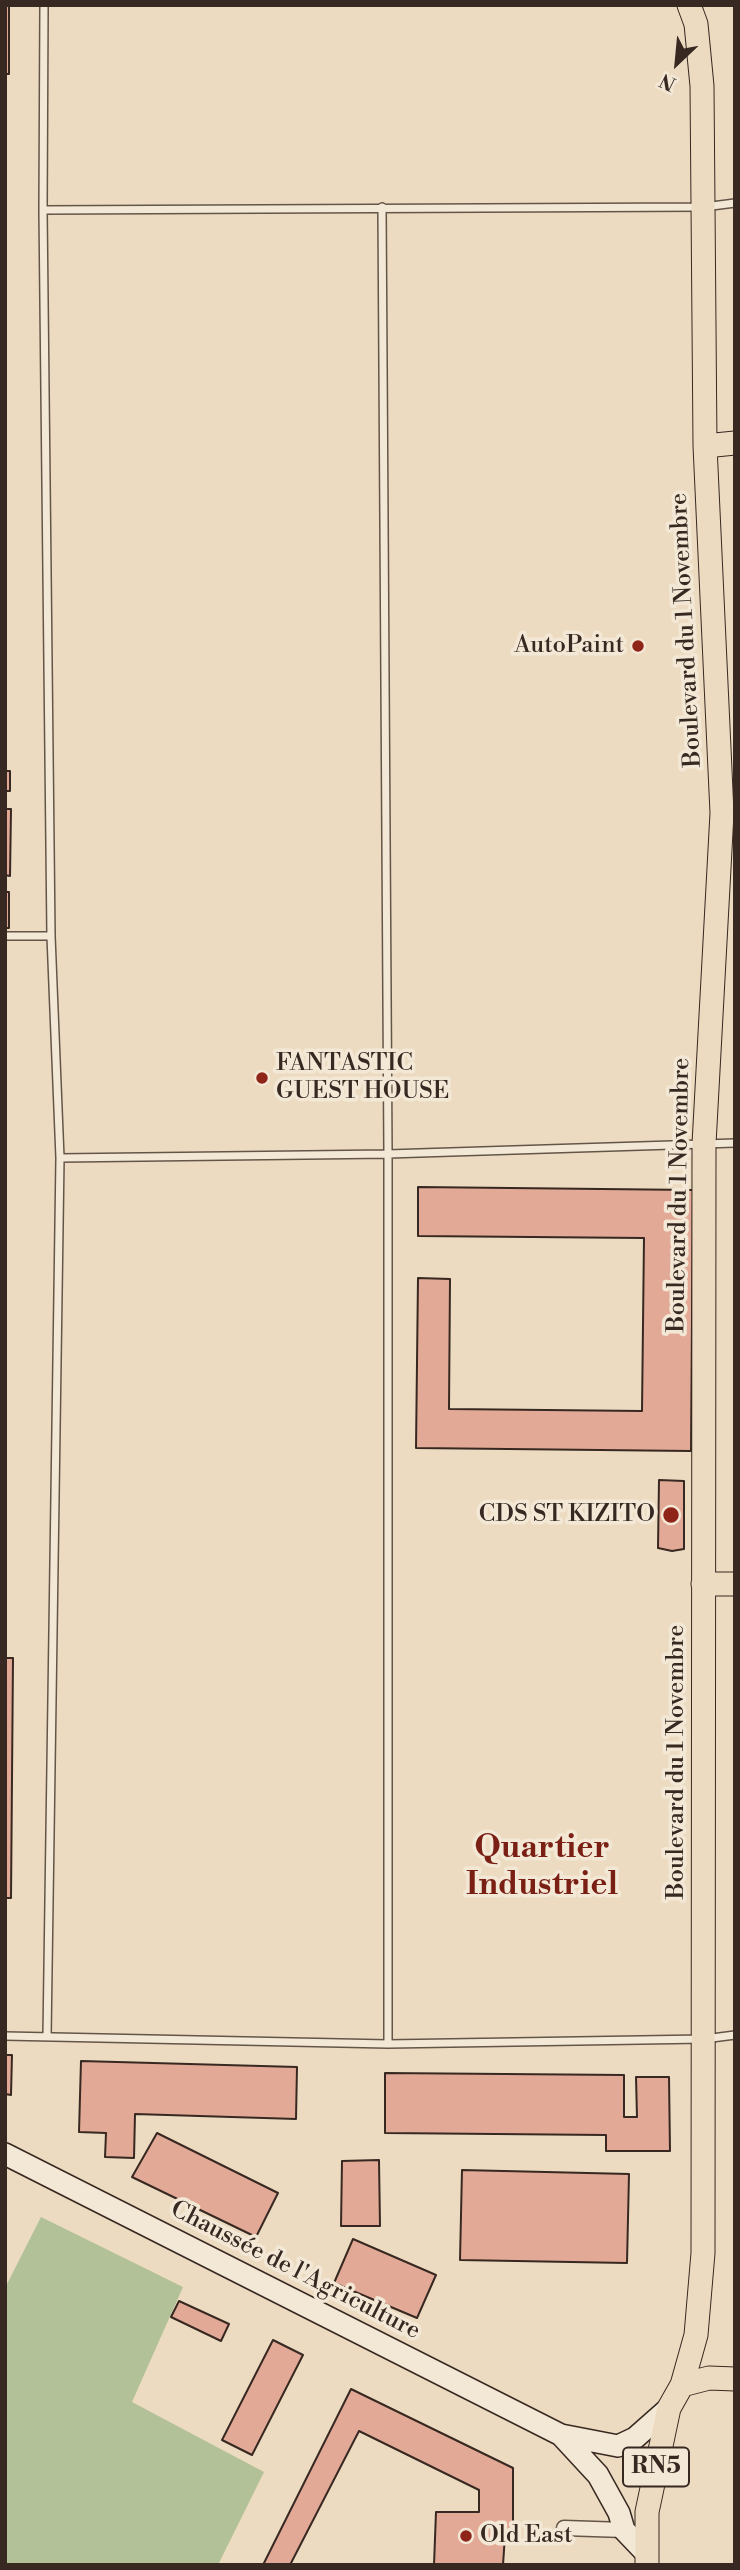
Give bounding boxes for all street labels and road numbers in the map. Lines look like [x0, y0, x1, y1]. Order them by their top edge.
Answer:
street label: Boulevard du 1 Novembre [665, 492, 709, 768]
street label: Boulevard du 1 Novembre [663, 1057, 697, 1333]
street label: Boulevard du 1 Novembre [663, 1625, 691, 1899]
street label: Chaussée de l'Agriculture [165, 2195, 425, 2347]
road number: RN5 [623, 2448, 689, 2486]

